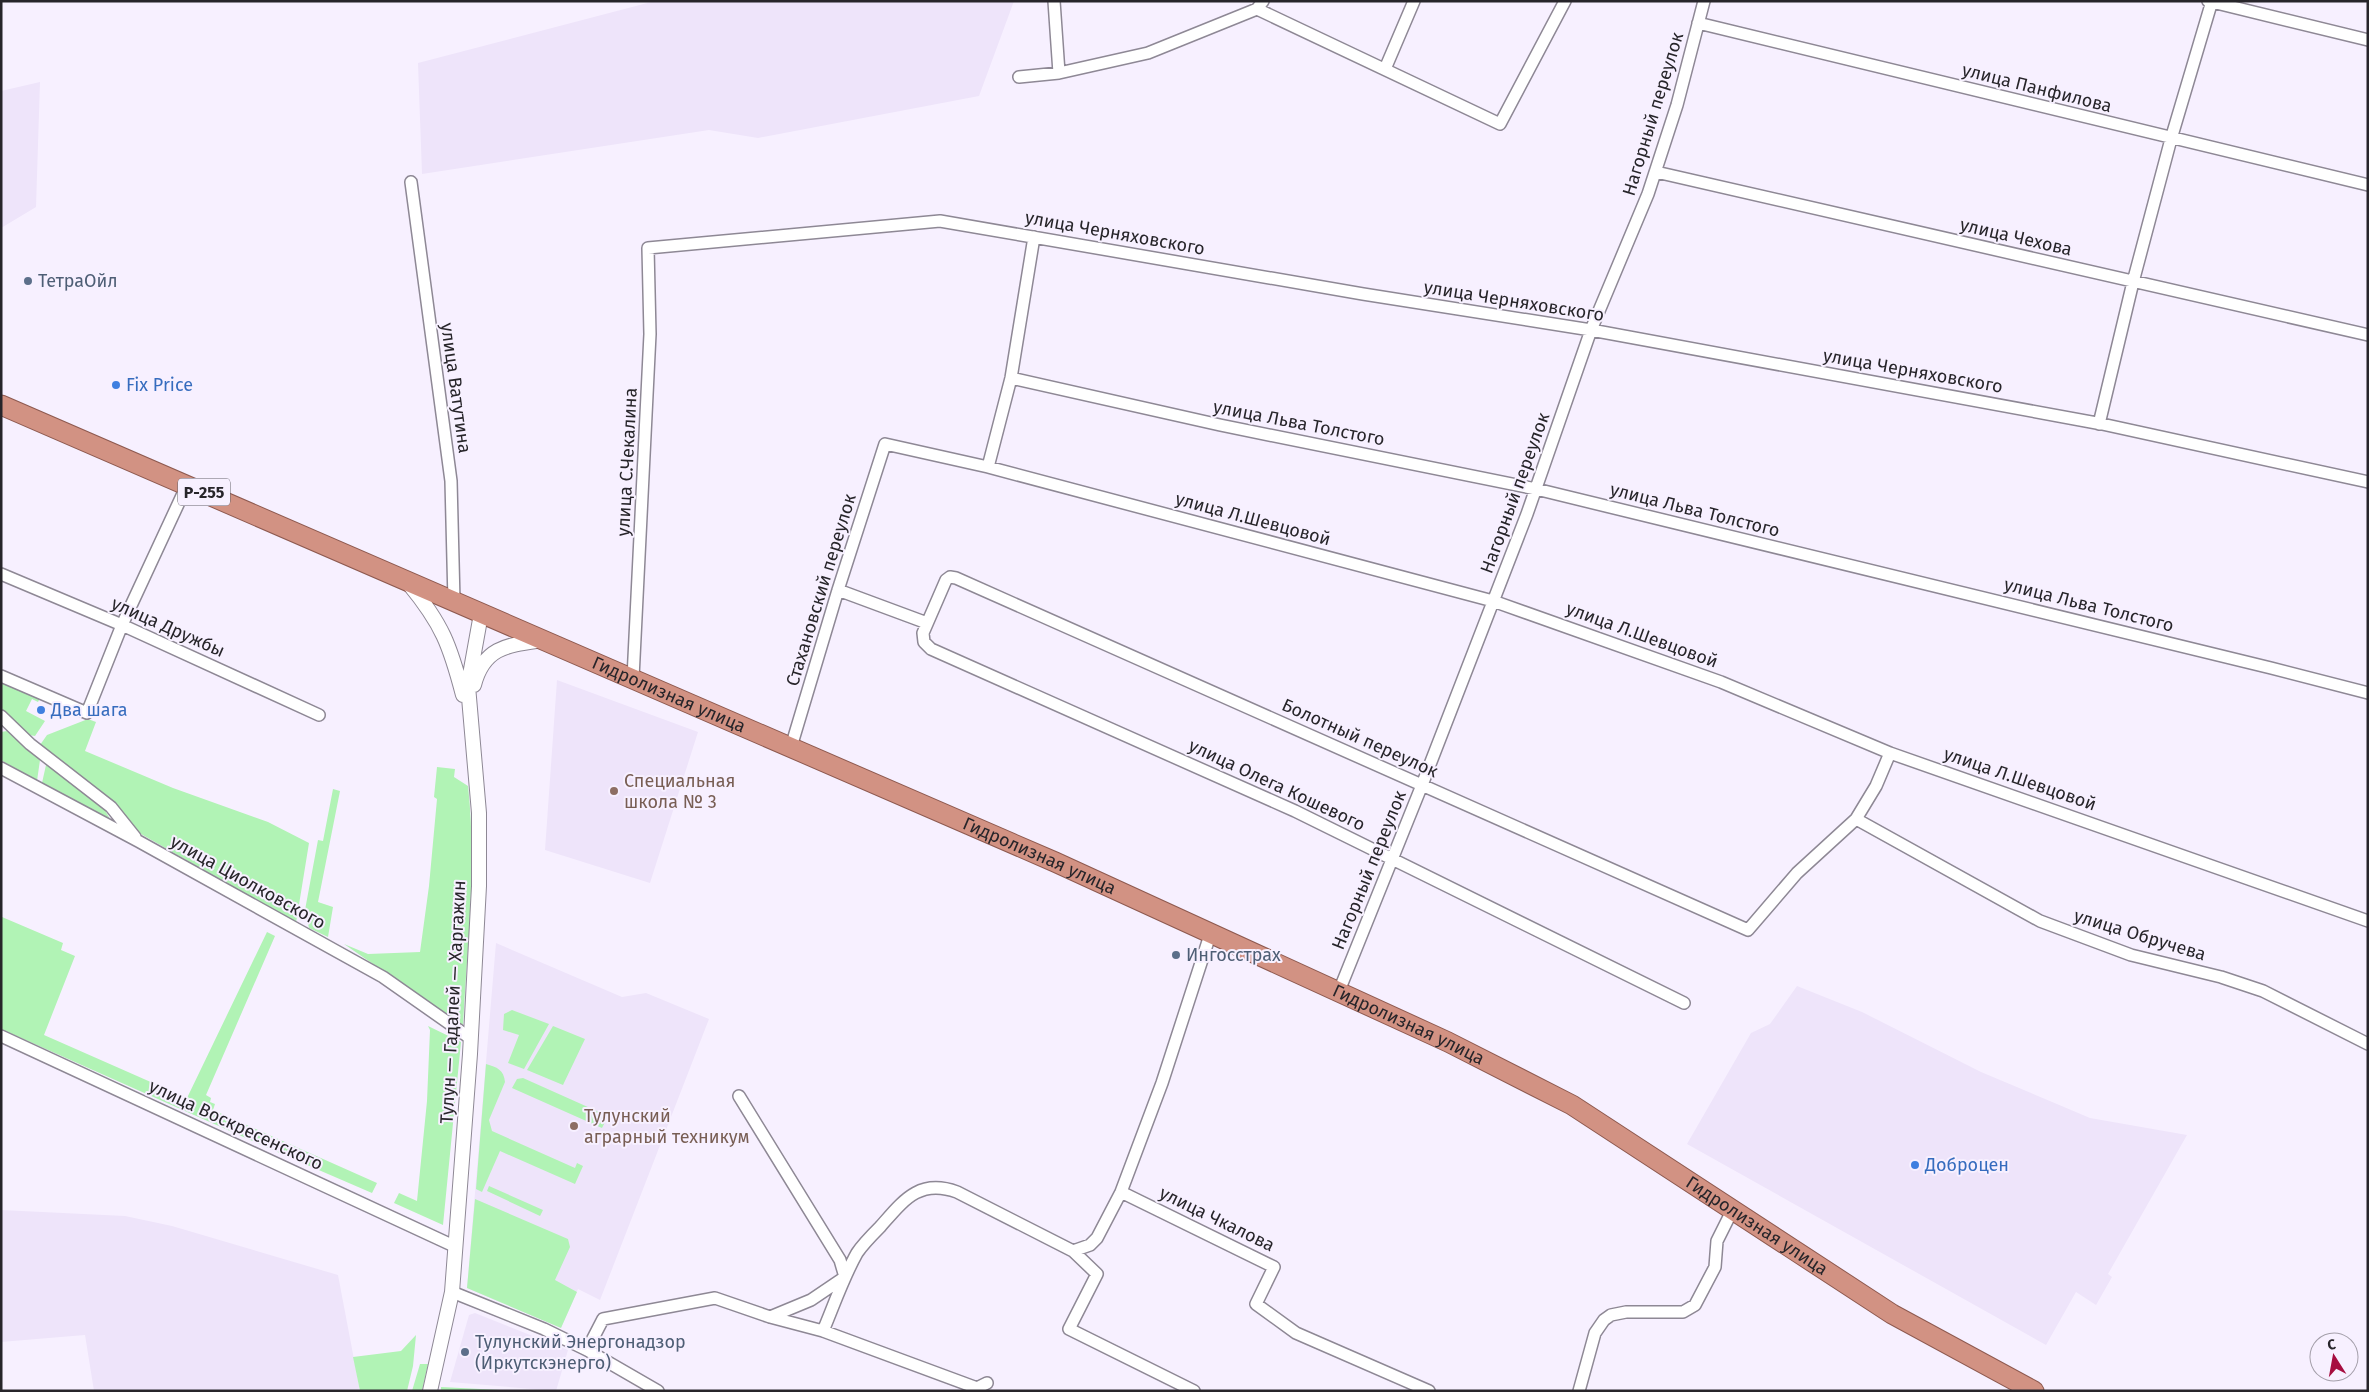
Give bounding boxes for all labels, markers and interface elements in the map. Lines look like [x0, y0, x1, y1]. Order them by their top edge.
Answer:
street label: Нагорный переулок [1618, 29, 1689, 198]
street label: улица Панфилова [1960, 59, 2114, 117]
street label: улица Черняховского [1023, 206, 1207, 260]
street label: улица Чехова [1958, 213, 2074, 261]
place label: ТетраОйл [38, 270, 118, 292]
marker: ТетраОйл [22, 275, 34, 287]
street label: улица Черняховского [1422, 276, 1606, 326]
street label: улица Ватутина [436, 321, 476, 455]
street label: улица Черняховского [1821, 344, 2005, 398]
place label: Fix Price [126, 374, 193, 396]
marker: Fix Price [110, 379, 122, 391]
street label: улица С.Чекалина [612, 387, 642, 537]
street label: улица Льва Толстого [1211, 396, 1387, 450]
street label: Нагорный переулок [1476, 409, 1555, 576]
road number: Р-255 [178, 478, 230, 506]
street label: улица Льва Толстого [1608, 478, 1782, 542]
street label: улица Л.Шевцовой [1173, 488, 1333, 550]
street label: Стахановский переулок [781, 491, 861, 689]
street label: улица Льва Толстого [2002, 573, 2176, 637]
street label: улица Дружбы [108, 592, 228, 662]
street label: улица Л.Шевцовой [1563, 597, 1721, 673]
street label: Гидролизная улица [589, 652, 749, 738]
street label: Болотный переулок [1279, 694, 1442, 783]
place label: Два шага [50, 699, 127, 721]
marker: Два шага [35, 704, 47, 716]
street label: улица Олега Кошевого [1185, 734, 1369, 836]
street label: улица Л.Шевцовой [1941, 743, 2099, 815]
place label: Специальная школа № 3 [624, 770, 735, 813]
marker: Специальная школа № 3 [608, 785, 620, 797]
street label: Нагорный переулок [1327, 787, 1411, 953]
street label: Гидролизная улица [959, 812, 1119, 899]
street label: улица Циолковского [166, 830, 330, 934]
street label: Тулун — Гадалей — Харгажин [436, 880, 470, 1124]
street label: улица Обручева [2071, 904, 2209, 966]
place label: Ингосстрах [1186, 944, 1281, 966]
marker: Ингосстрах [1170, 949, 1182, 961]
street label: Гидролизная улица [1329, 980, 1488, 1070]
street label: улица Воскресенского [145, 1075, 327, 1175]
place label: Тулунский аграрный техникум [584, 1105, 750, 1148]
marker: Тулунский аграрный техникум [568, 1120, 580, 1132]
place label: Доброцен [1924, 1154, 2009, 1176]
marker: Доброцен [1909, 1159, 1921, 1171]
street label: Гидролизная улица [1682, 1171, 1832, 1280]
street label: улица Чкалова [1156, 1182, 1278, 1256]
place label: Тулунский Энергонадзор (Иркутскэнерго) [475, 1331, 686, 1374]
north arrow [2309, 1332, 2359, 1382]
text: С [2326, 1336, 2337, 1354]
marker: Тулунский Энергонадзор (Иркутскэнерго) [459, 1346, 471, 1358]

